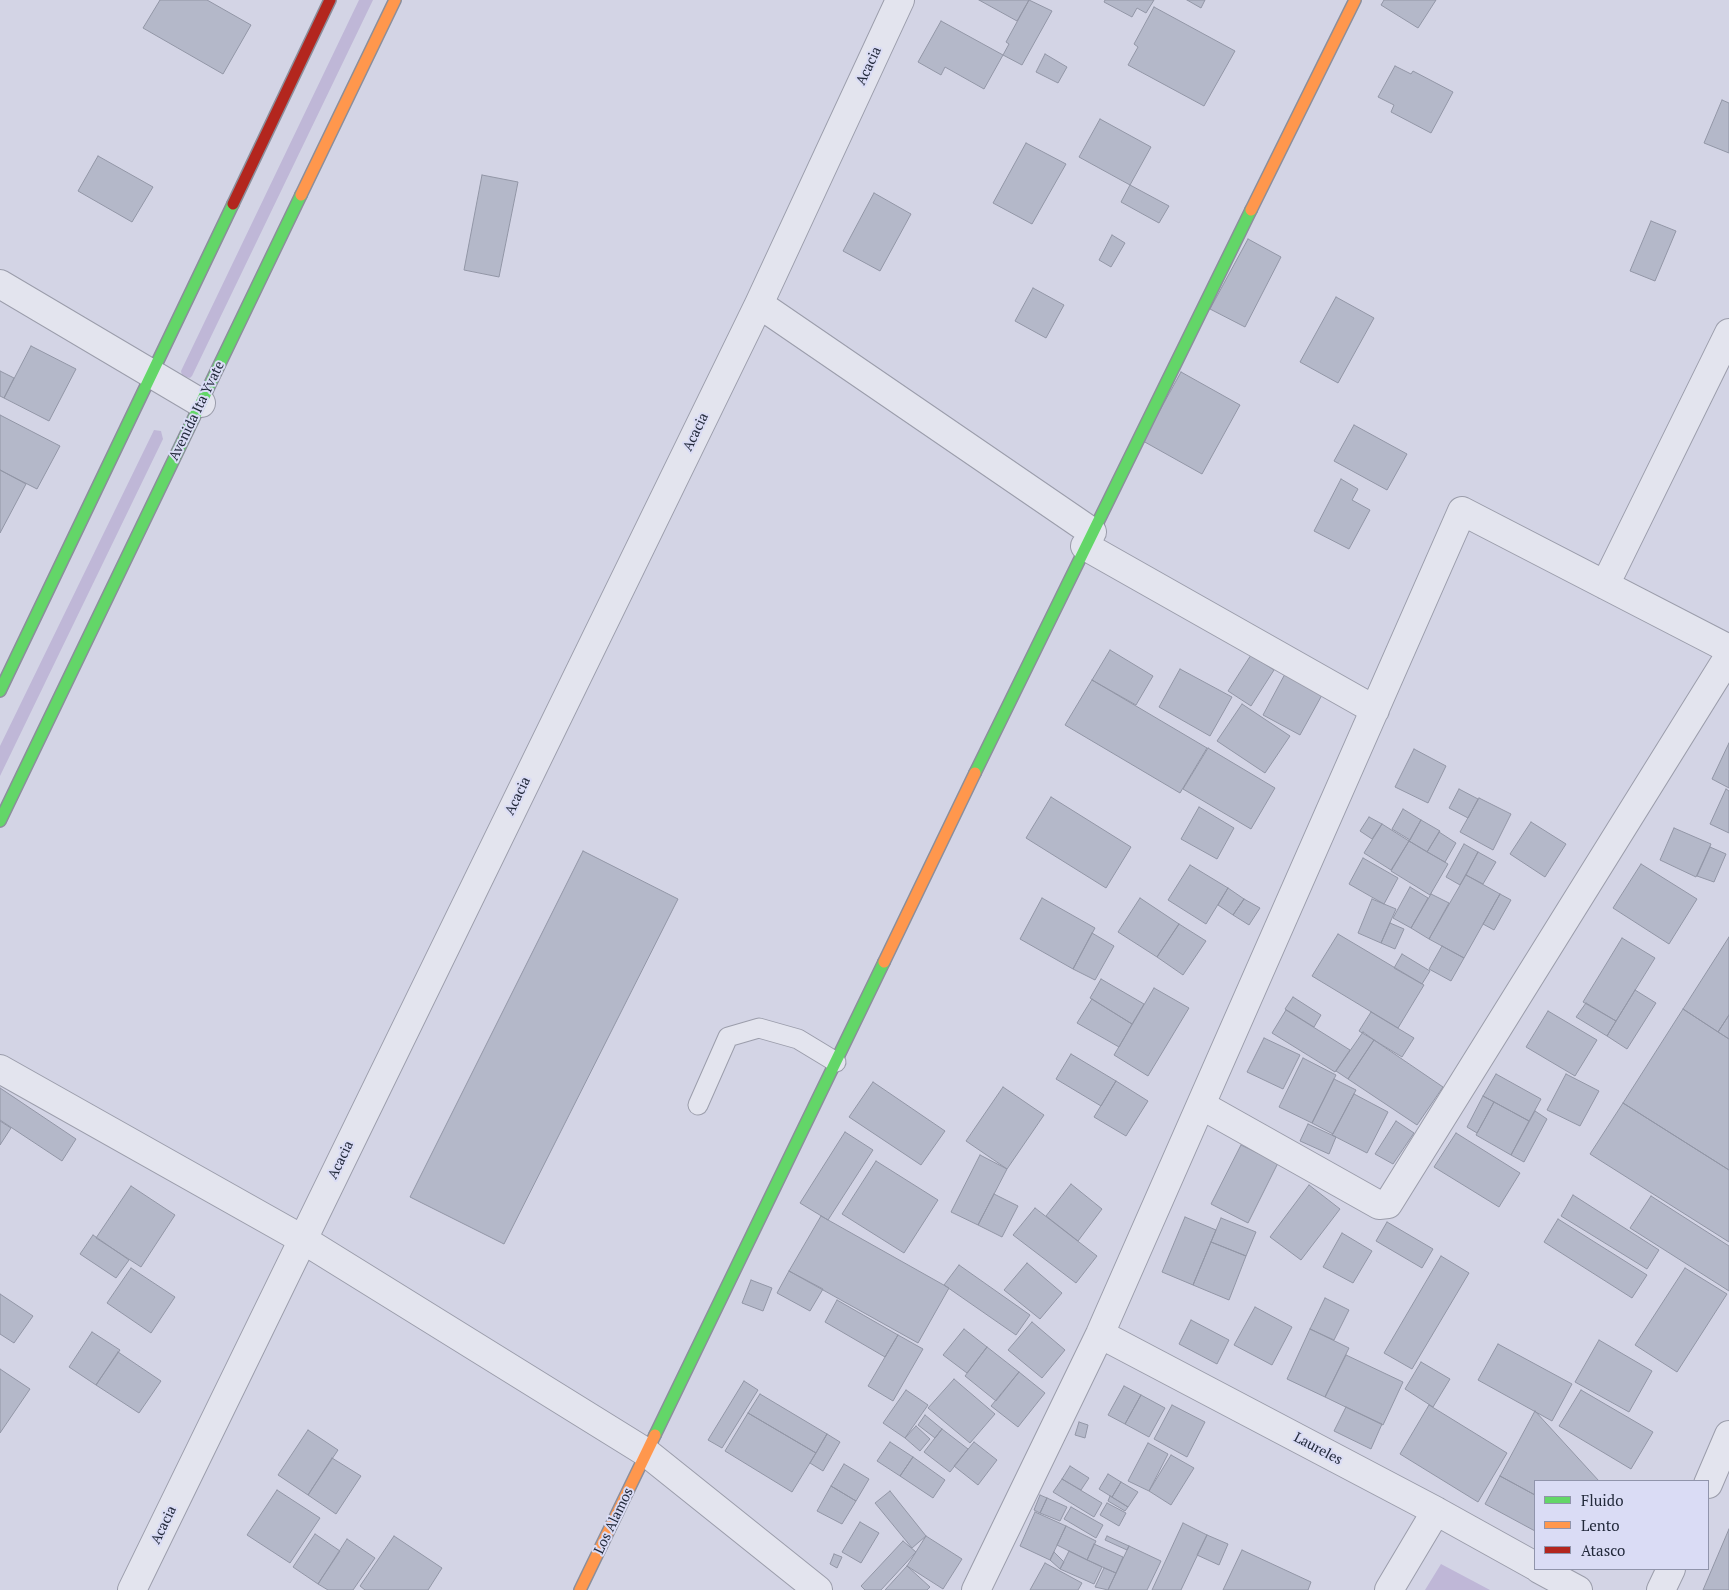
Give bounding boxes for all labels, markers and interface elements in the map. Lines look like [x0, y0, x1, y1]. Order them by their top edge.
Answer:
street label: Acacia [853, 44, 885, 88]
street label: Avenida Ita Yvate [166, 359, 228, 463]
street label: Acacia [680, 410, 712, 454]
street label: Acacia [502, 774, 534, 818]
street label: Acacia [325, 1138, 357, 1182]
street label: Laureles [1291, 1429, 1345, 1469]
legend [1534, 1480, 1709, 1570]
street label: Los Alamos [591, 1485, 637, 1557]
text: Fluido [1581, 1490, 1623, 1510]
street label: Acacia [148, 1503, 180, 1547]
text: Lento [1581, 1515, 1620, 1535]
text: Atasco [1581, 1540, 1625, 1560]

